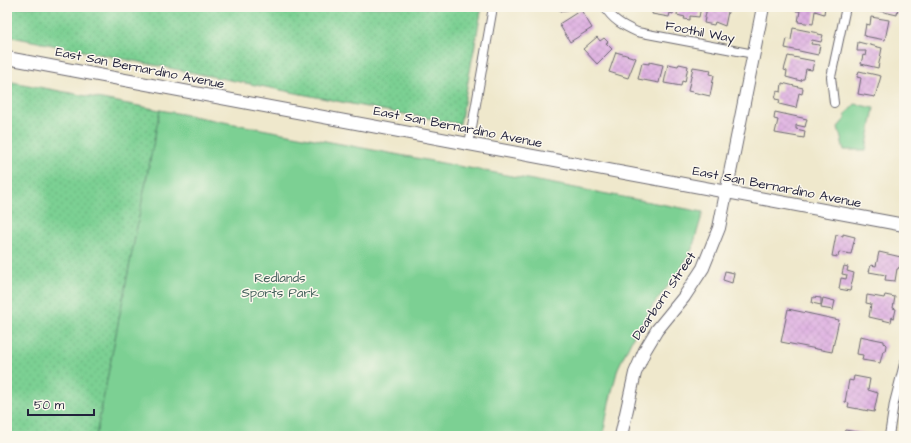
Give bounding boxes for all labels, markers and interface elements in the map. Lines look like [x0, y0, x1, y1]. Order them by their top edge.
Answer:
street label: Foothil Way [663, 16, 736, 49]
street label: East San Bernardino Avenue [54, 43, 226, 93]
street label: East San Bernardino Avenue [372, 102, 544, 152]
street label: East San Bernardino Avenue [691, 162, 863, 212]
street label: Dearborn Street [628, 248, 701, 344]
park label: Redlands Sports Park [241, 269, 319, 302]
scale bar [28, 391, 94, 417]
text: 50 m [34, 397, 65, 414]

